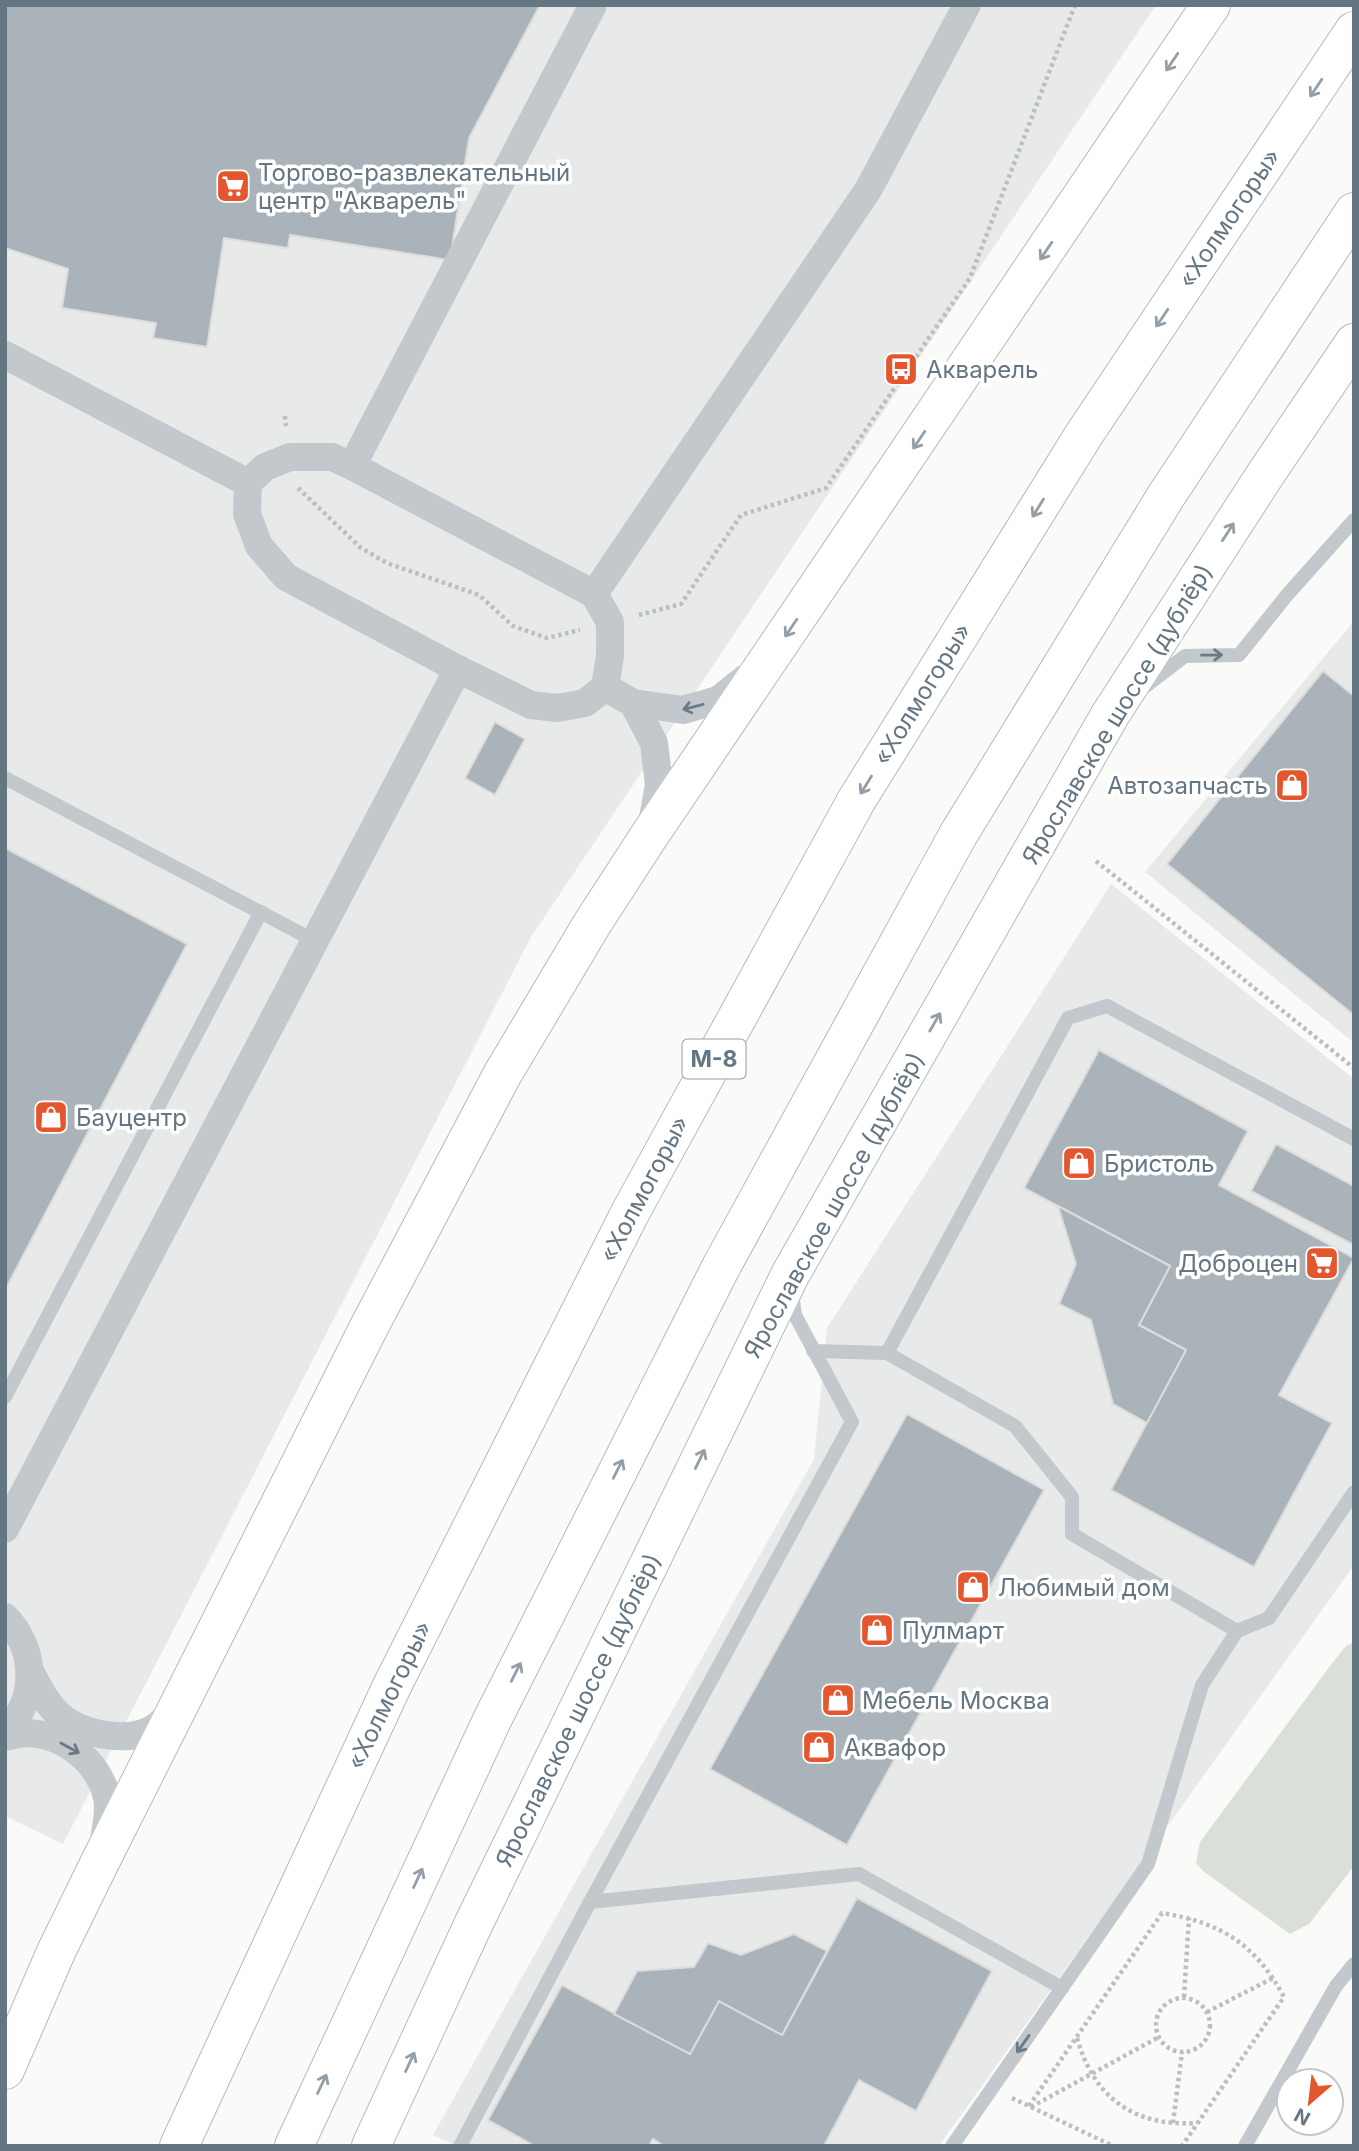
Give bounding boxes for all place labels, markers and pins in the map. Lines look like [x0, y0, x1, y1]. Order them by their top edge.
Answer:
place label: Торгово-развлекательный центр "Акварель" [258, 158, 570, 215]
supermarket icon: Торгово-развлекательный центр "Акварель" [214, 167, 252, 205]
bus stop icon: Акварель [882, 350, 920, 388]
place label: Акварель [926, 355, 1039, 384]
shop icon: Автозапчасть [1273, 766, 1311, 804]
place label: Автозапчасть [1107, 771, 1268, 800]
shop icon: Бауцентр [32, 1098, 70, 1136]
place label: Бауцентр [76, 1103, 187, 1132]
shop icon: Бристоль [1060, 1144, 1098, 1182]
place label: Бристоль [1104, 1149, 1214, 1178]
supermarket icon: Доброцен [1303, 1244, 1341, 1282]
place label: Доброцен [1178, 1249, 1298, 1278]
shop icon: Любимый дом [954, 1568, 992, 1606]
place label: Любимый дом [998, 1573, 1170, 1602]
shop icon: Пулмарт [858, 1611, 896, 1649]
place label: Пулмарт [902, 1616, 1004, 1645]
shop icon: Мебель Москва [819, 1681, 857, 1719]
place label: Мебель Москва [862, 1686, 1050, 1715]
shop icon: Аквафор [800, 1728, 838, 1766]
place label: Аквафор [844, 1733, 946, 1762]

